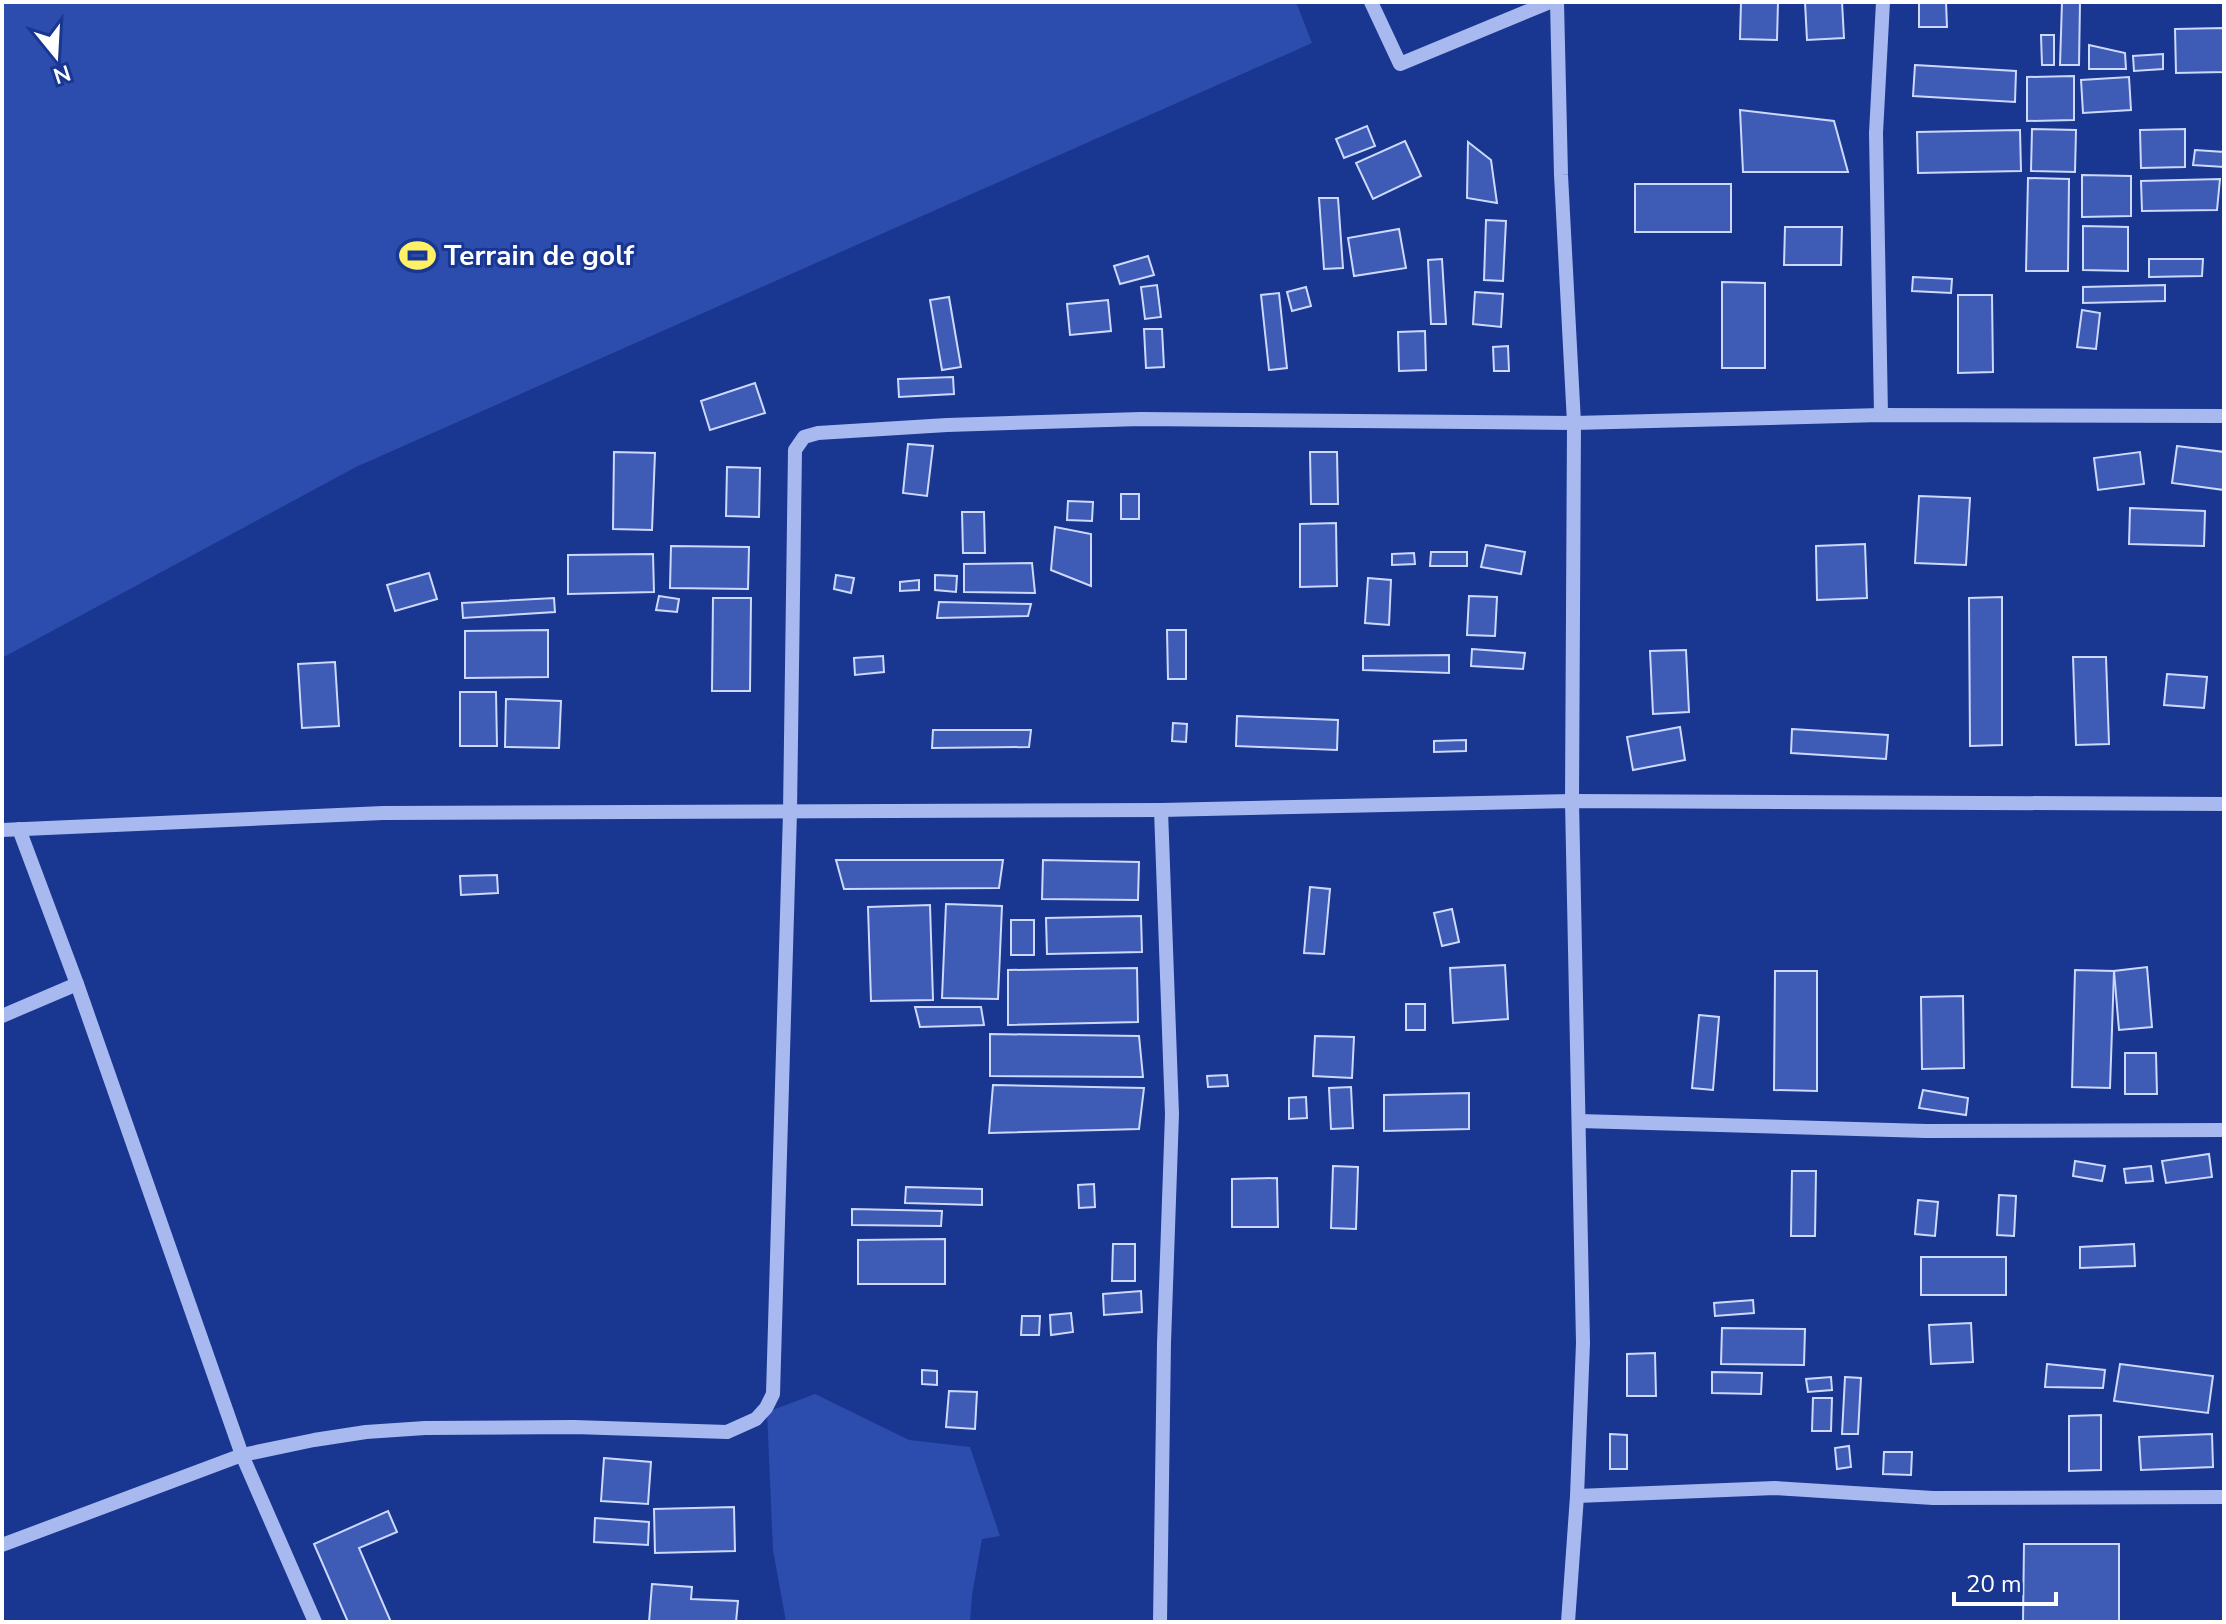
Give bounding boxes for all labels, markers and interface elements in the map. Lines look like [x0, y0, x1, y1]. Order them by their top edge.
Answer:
north arrow [16, 16, 96, 96]
text: N [49, 57, 74, 91]
sports icon: Terrain de golf [399, 236, 437, 274]
place label: Terrain de golf [444, 237, 635, 275]
scale bar [1954, 1556, 2056, 1606]
text: 20 m [1966, 1568, 2022, 1600]

